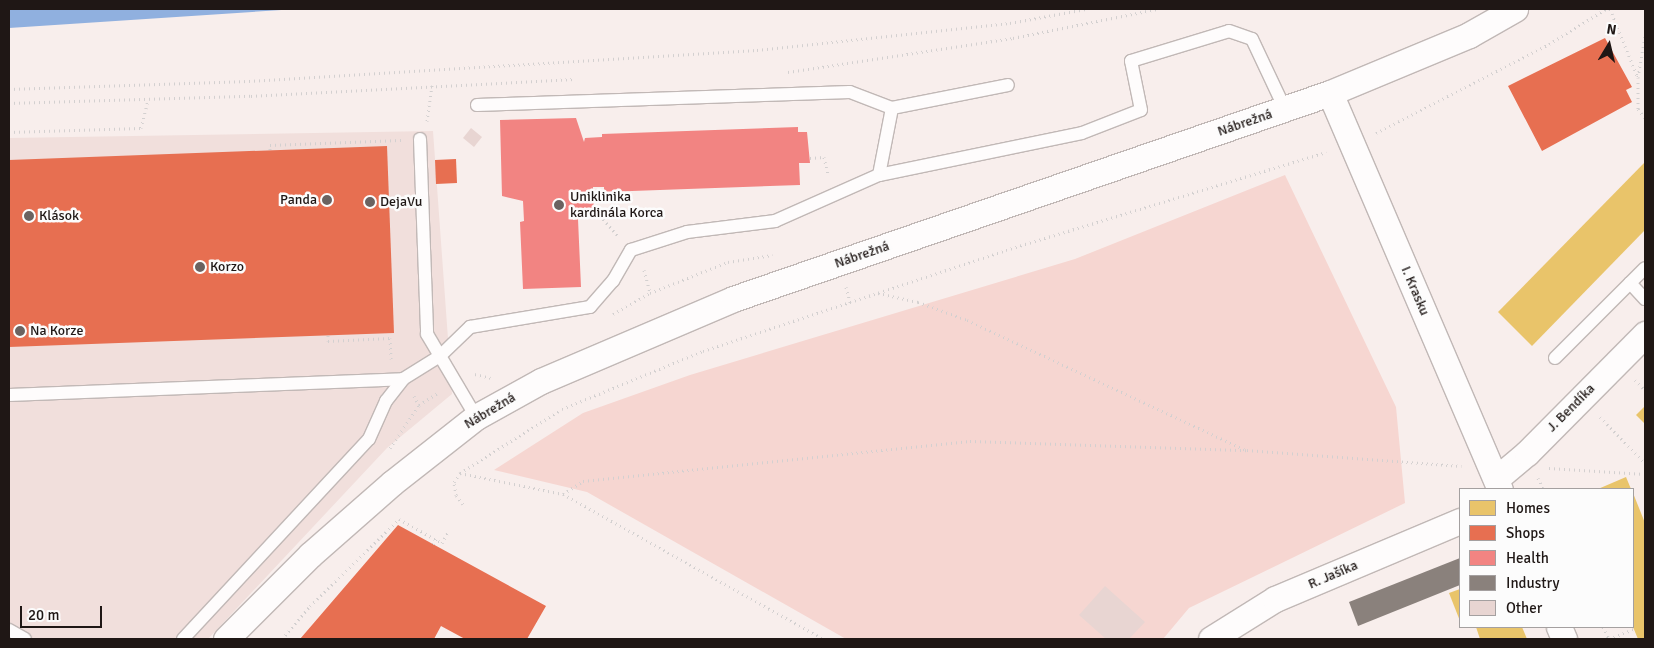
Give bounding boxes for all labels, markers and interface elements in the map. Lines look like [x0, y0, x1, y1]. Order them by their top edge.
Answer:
north arrow [1584, 20, 1634, 70]
text: N [1605, 21, 1618, 39]
street label: Nábrežná [1215, 106, 1275, 140]
place label: Uniklinika kardinála Korca [570, 189, 663, 222]
place label: Panda [280, 192, 317, 208]
marker: Panda [321, 194, 333, 206]
place label: DejaVu [380, 194, 422, 210]
marker: DejaVu [364, 196, 376, 208]
marker: Uniklinika kardinála Korca [552, 198, 566, 212]
place label: Klások [39, 208, 79, 224]
marker: Klások [23, 210, 35, 222]
street label: Nábrežná [832, 238, 892, 272]
place label: Korzo [210, 259, 244, 275]
marker: Korzo [194, 261, 206, 273]
street label: I. Krasku [1397, 264, 1433, 318]
place label: Na Korze [30, 323, 83, 339]
marker: Na Korze [14, 325, 26, 337]
street label: J. Bendíka [1543, 380, 1599, 436]
street label: Nábrežná [461, 389, 519, 433]
legend [1459, 488, 1634, 628]
text: Homes [1506, 499, 1550, 517]
text: Shops [1506, 524, 1545, 542]
text: Health [1506, 549, 1549, 567]
street label: R. Jašíka [1306, 557, 1360, 593]
text: Industry [1506, 574, 1559, 592]
scale bar [22, 596, 105, 628]
text: Other [1506, 599, 1542, 617]
text: 20 m [28, 606, 59, 624]

